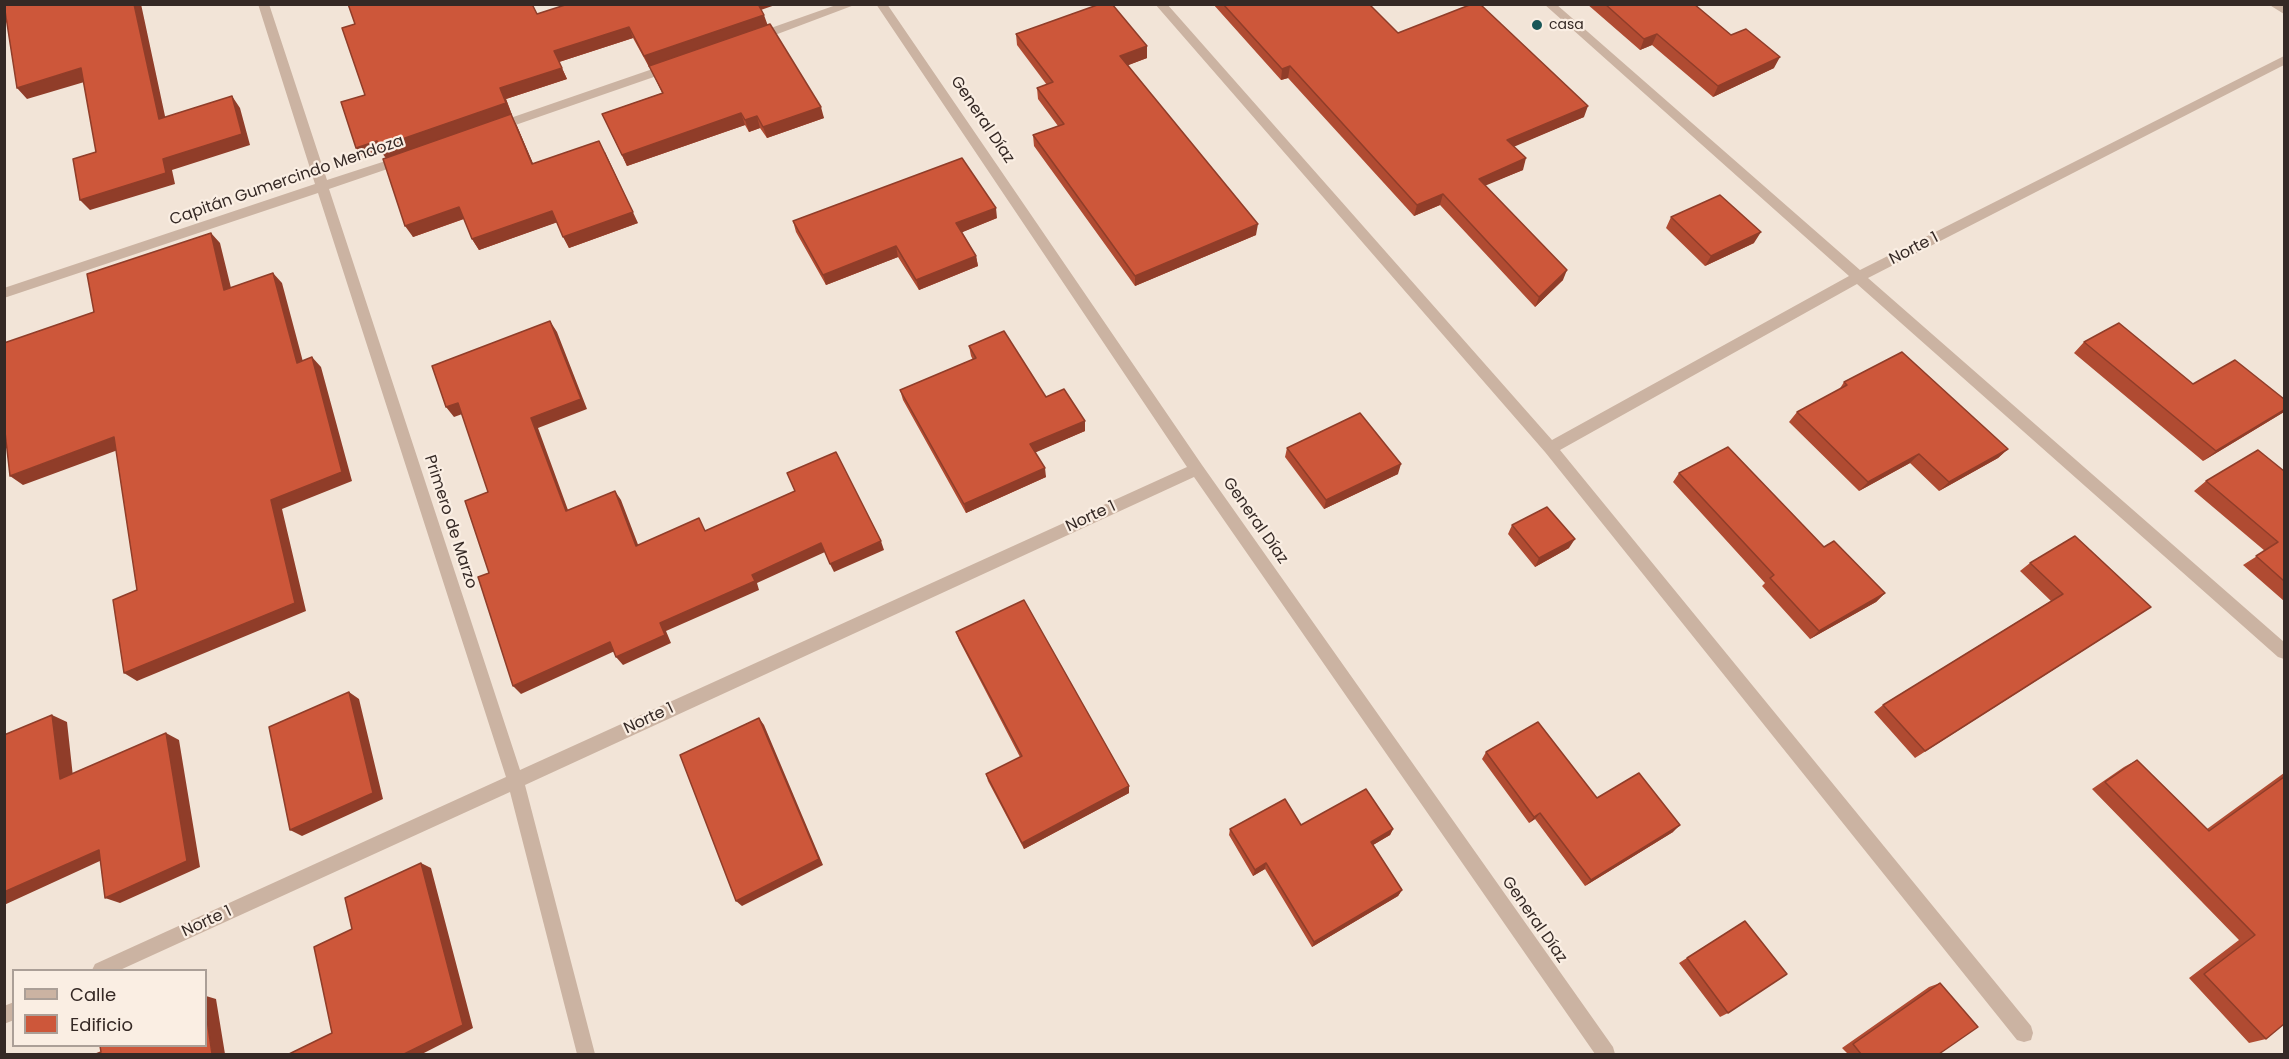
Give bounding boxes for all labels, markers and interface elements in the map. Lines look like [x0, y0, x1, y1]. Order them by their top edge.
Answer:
place label: casa [1549, 17, 1584, 33]
marker: casa [1530, 18, 1544, 32]
street label: General Díaz [946, 73, 1018, 167]
street label: Capitán Gumercindo Mendoza [167, 132, 407, 230]
street label: Norte 1 [1886, 229, 1942, 269]
street label: Primero de Marzo [419, 453, 481, 591]
street label: General Díaz [1218, 474, 1292, 568]
street label: Norte 1 [1063, 497, 1119, 537]
street label: Norte 1 [621, 699, 677, 739]
street label: General Díaz [1497, 873, 1571, 967]
street label: Norte 1 [179, 902, 235, 942]
legend [12, 969, 207, 1047]
text: Calle [70, 982, 116, 1007]
text: Edificio [70, 1012, 133, 1037]

